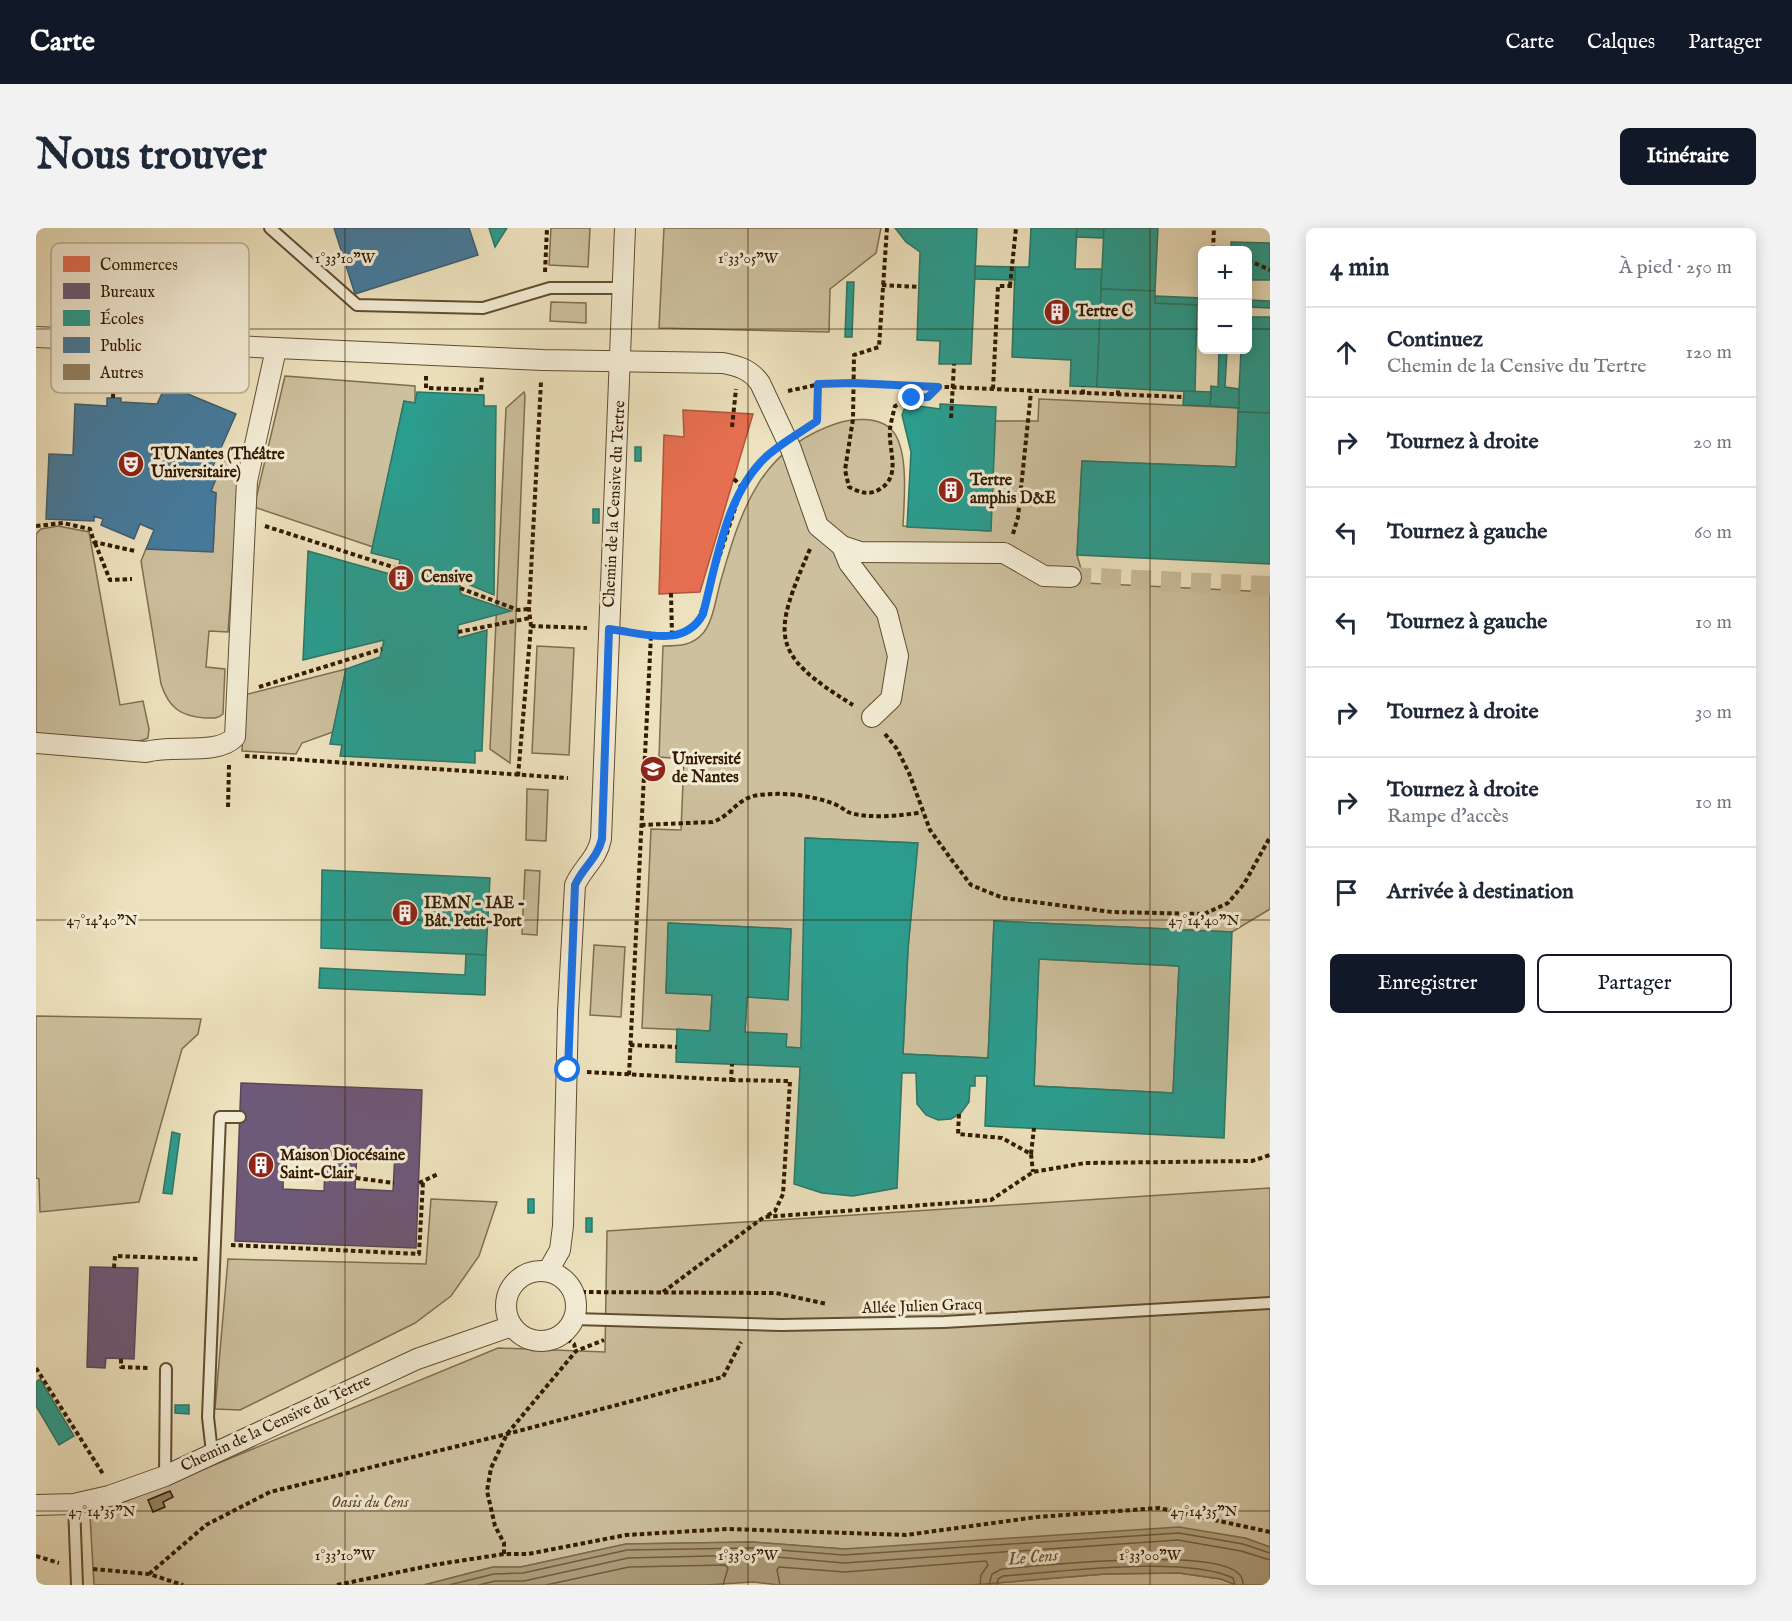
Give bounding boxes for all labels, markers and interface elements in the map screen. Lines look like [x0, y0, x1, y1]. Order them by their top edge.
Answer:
text: Carte [30, 25, 95, 60]
text: Carte [1505, 29, 1554, 56]
text: Calques [1587, 29, 1655, 56]
text: Partager [1688, 29, 1762, 56]
button: Itinéraire [1620, 128, 1756, 185]
text: Nous trouver [36, 130, 267, 183]
legend [51, 243, 249, 393]
map controls [1198, 246, 1252, 354]
button: + [1198, 246, 1252, 300]
text: 1°33'10"W [315, 249, 376, 268]
text: 1°33'05"W [718, 249, 779, 268]
text: 4 min [1330, 251, 1389, 284]
text: À pied · 250 m [1619, 255, 1732, 280]
text: Commerces [100, 256, 178, 276]
text: Bureaux [100, 283, 155, 303]
building icon: Tertre C [1042, 297, 1072, 327]
button: − [1198, 300, 1252, 354]
place label: Tertre C [1075, 302, 1134, 322]
text: Écoles [100, 308, 144, 330]
text: Continuez [1387, 326, 1483, 354]
icon: ahead [1330, 336, 1363, 369]
text: Public [100, 337, 142, 357]
text: 120 m [1686, 340, 1732, 365]
text: Chemin de la Censive du Tertre [1387, 354, 1646, 379]
text: Autres [99, 364, 144, 384]
route end [898, 384, 924, 410]
street label: Chemin de la Censive du Tertre [600, 400, 630, 608]
icon: right [1330, 426, 1363, 459]
text: Tournez à droite [1387, 428, 1538, 456]
text: 20 m [1693, 430, 1732, 455]
place label: TUNantes (Théâtre Universitaire) [150, 445, 285, 483]
theatre icon: TUNantes (Théâtre Universitaire) [116, 449, 146, 479]
place label: Tertre amphis D&E [969, 471, 1056, 509]
building icon: Tertre amphis D&E [936, 475, 966, 505]
icon: left [1330, 516, 1363, 549]
text: Tournez à gauche [1387, 518, 1547, 546]
text: 60 m [1694, 520, 1732, 545]
building icon: Censive [386, 563, 416, 593]
place label: Censive [421, 568, 473, 588]
icon: left [1330, 606, 1363, 639]
text: Tournez à gauche [1387, 608, 1547, 636]
text: 10 m [1695, 610, 1732, 635]
icon: right [1330, 696, 1363, 729]
text: Tournez à droite [1387, 698, 1538, 726]
text: 30 m [1695, 700, 1732, 725]
place label: Université de Nantes [671, 750, 741, 788]
school or university icon: Université de Nantes [638, 754, 668, 784]
text: Tournez à droite [1387, 776, 1538, 804]
icon: right [1330, 786, 1363, 819]
text: 10 m [1695, 790, 1732, 815]
text: Rampe d'accès [1387, 804, 1509, 829]
icon: arrive [1330, 876, 1363, 909]
text: Arrivée à destination [1387, 878, 1574, 906]
place label: IEMN - IAE - Bât. Petit-Port [424, 894, 525, 932]
building icon: IEMN - IAE - Bât. Petit-Port [390, 898, 420, 928]
text: 47°14'40"N [67, 911, 137, 930]
text: 47°14'40"N [1169, 911, 1239, 930]
button: Enregistrer [1330, 954, 1525, 1013]
button: Partager [1537, 954, 1732, 1013]
route start [554, 1056, 580, 1082]
place label: Maison Diocésaine Saint-Clair [280, 1146, 406, 1184]
building icon: Maison Diocésaine Saint-Clair [246, 1150, 276, 1180]
street label: Allée Julien Gracq [860, 1295, 984, 1319]
street label: Chemin de la Censive du Tertre [178, 1371, 374, 1477]
park label: Oasis du Cens [331, 1493, 409, 1513]
text: 47°14'35"N [68, 1502, 136, 1521]
text: 47°14'35"N [1170, 1502, 1238, 1521]
water label: Le Cens [1006, 1544, 1060, 1572]
text: 1°33'10"W [315, 1546, 376, 1565]
text: 1°33'05"W [718, 1546, 779, 1565]
text: 1°33'00"W [1119, 1546, 1182, 1565]

